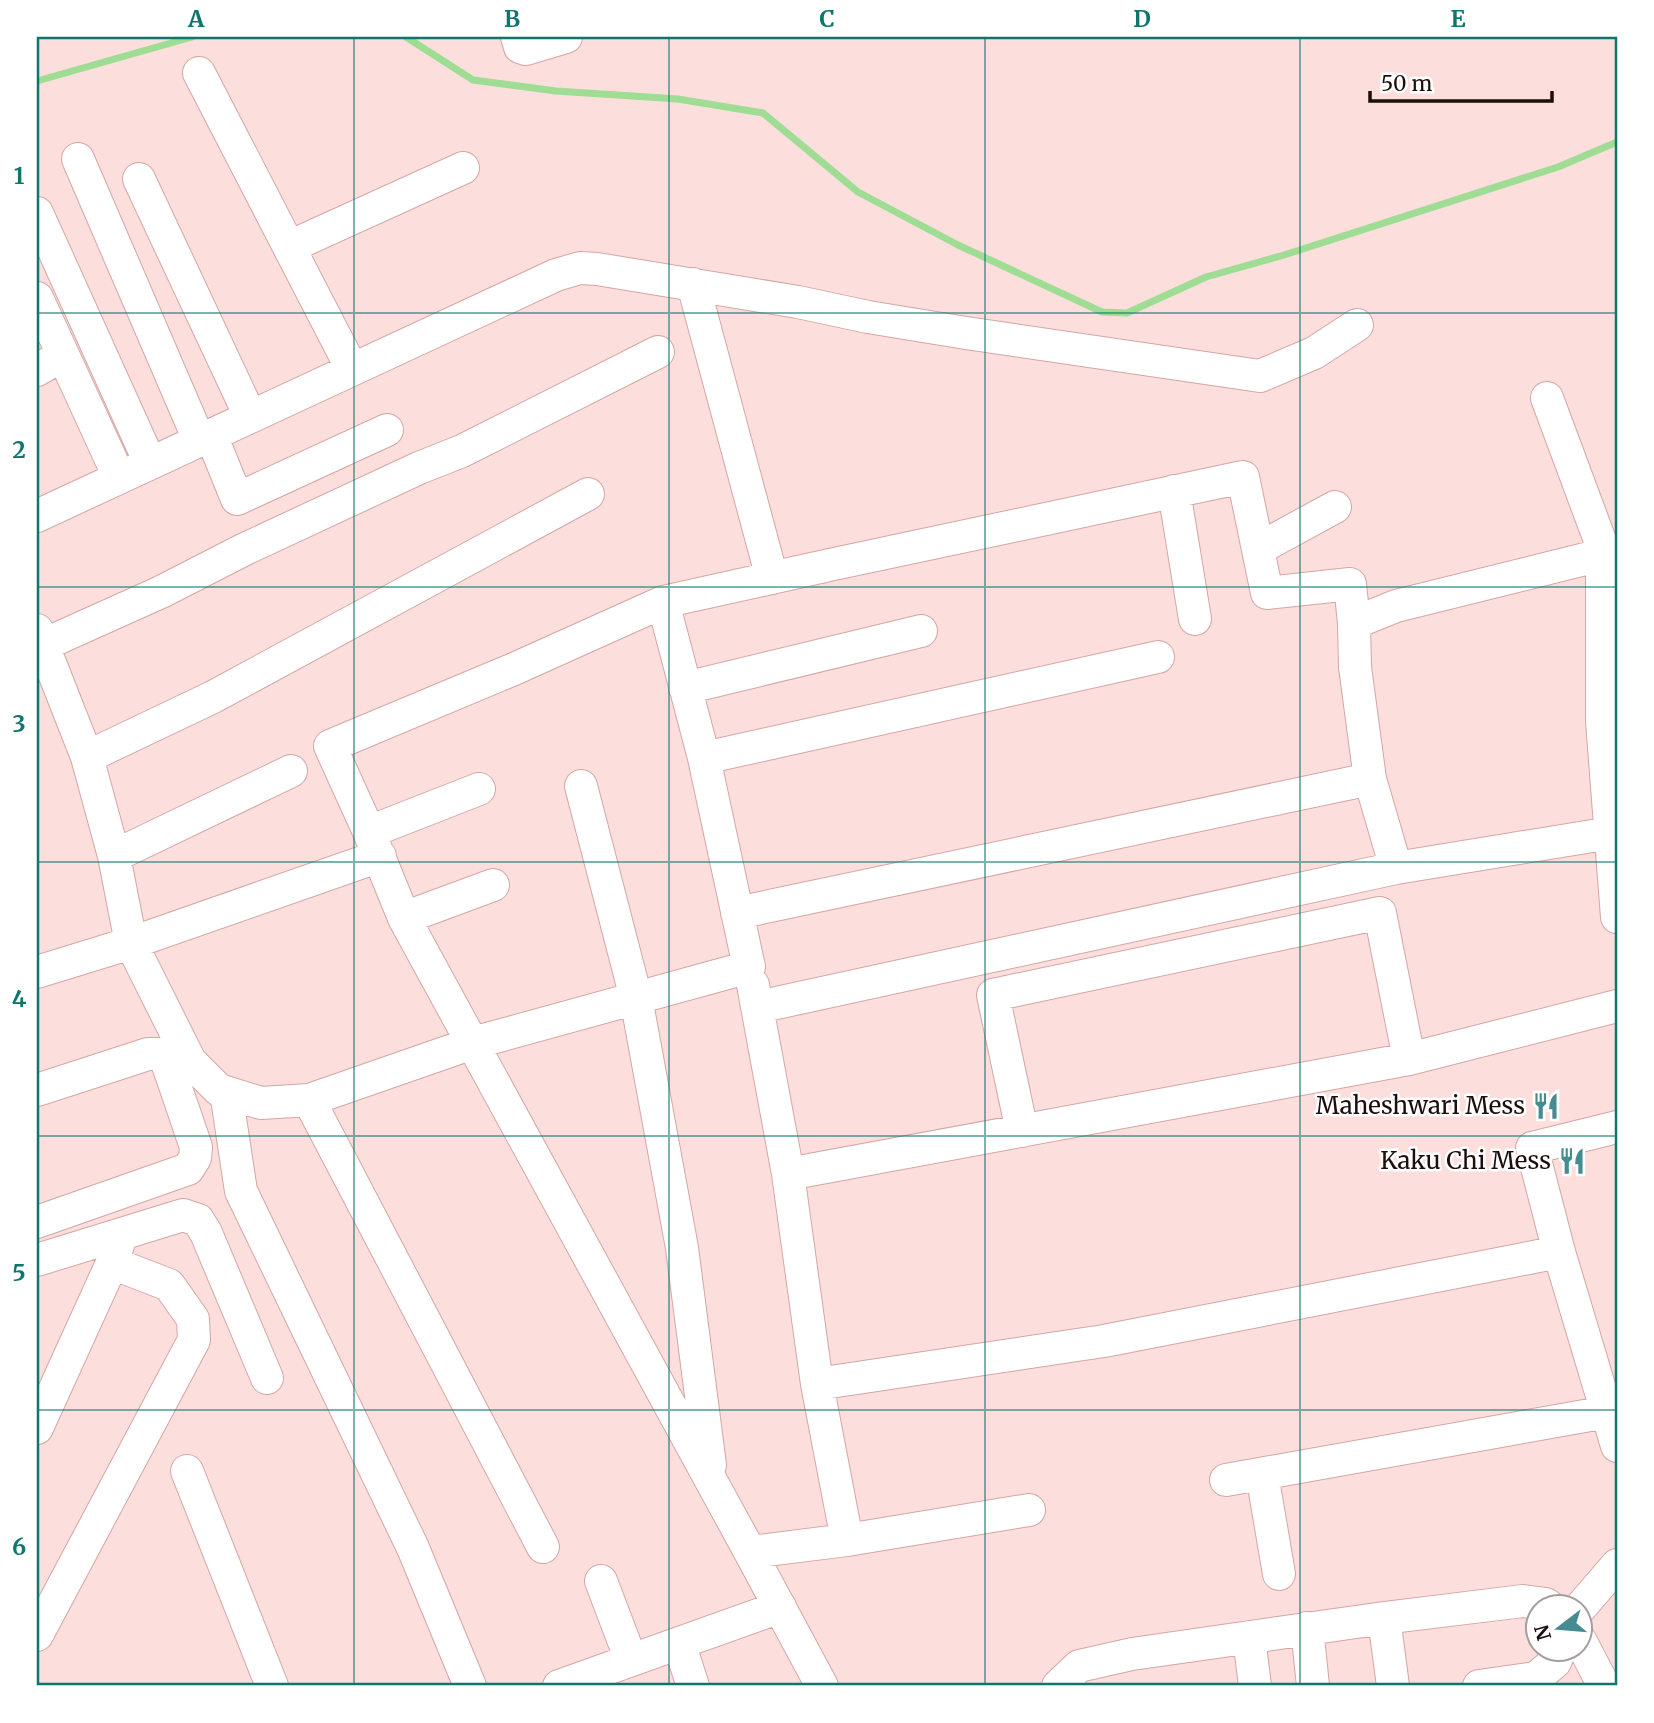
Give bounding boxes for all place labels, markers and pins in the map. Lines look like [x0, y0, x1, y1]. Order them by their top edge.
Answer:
place label: Maheshwari Mess [1316, 1090, 1525, 1121]
restaurant icon: Maheshwari Mess [1531, 1091, 1561, 1121]
place label: Kaku Chi Mess [1380, 1145, 1551, 1176]
restaurant icon: Kaku Chi Mess [1557, 1146, 1587, 1176]

